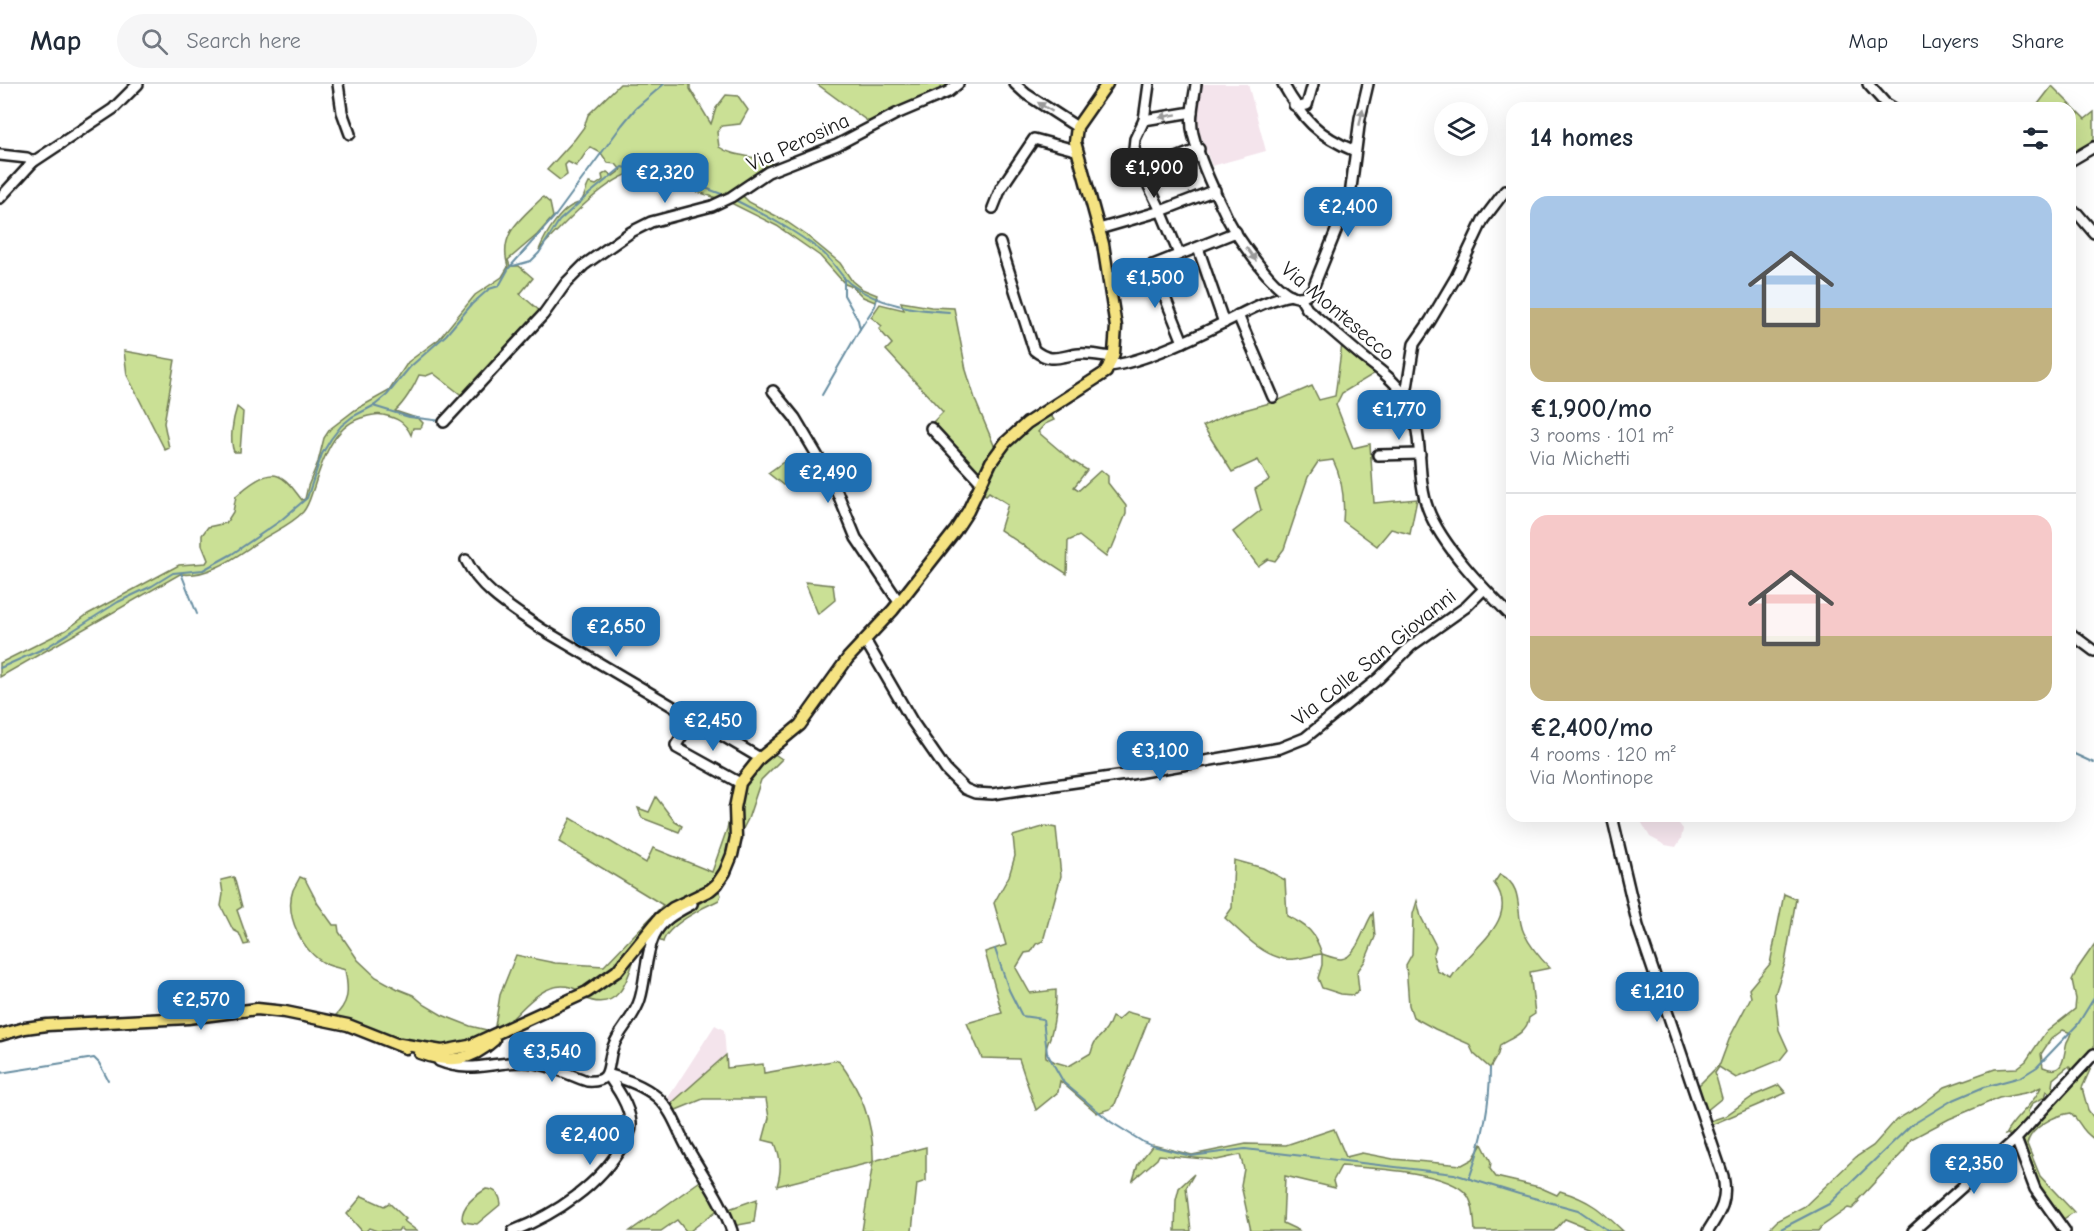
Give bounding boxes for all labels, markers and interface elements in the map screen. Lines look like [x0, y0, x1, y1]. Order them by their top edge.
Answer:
search box [117, 14, 537, 68]
text: Map [30, 25, 81, 57]
icon: search [138, 25, 171, 58]
text: Search here [186, 28, 301, 54]
text: Map [1849, 29, 1888, 53]
text: Layers [1921, 29, 1979, 53]
text: Share [2012, 29, 2064, 53]
one-way arrow [1037, 101, 1053, 112]
map controls [1434, 102, 1488, 156]
button: layers [1434, 102, 1488, 156]
street label: Via Perosina [743, 108, 853, 176]
one-way arrow [1357, 108, 1366, 127]
one-way arrow [1159, 112, 1178, 121]
icon: filters [2019, 122, 2052, 155]
text: 14 homes [1530, 123, 1633, 153]
pin: €1,900 [1105, 148, 1203, 199]
pin: €2,320 [616, 153, 714, 204]
text: €1,900 [1125, 156, 1183, 179]
text: €2,320 [636, 161, 694, 184]
pin: €2,400 [1299, 187, 1397, 238]
text: €2,400 [1318, 195, 1378, 218]
icon: home [1737, 235, 1845, 343]
one-way arrow [1245, 246, 1257, 262]
street label: Via Montesecco [1276, 257, 1400, 365]
pin: €1,500 [1106, 258, 1204, 309]
text: €1,500 [1126, 266, 1184, 289]
pin: €1,770 [1350, 390, 1448, 441]
text: €1,900/mo [1530, 394, 1652, 424]
text: €1,770 [1372, 398, 1426, 421]
text: 3 rooms · 101 m² [1530, 424, 1674, 447]
text: Via Michetti [1530, 447, 1630, 470]
pin: €2,490 [779, 453, 877, 504]
text: €2,490 [799, 461, 857, 484]
icon: home [1737, 554, 1845, 662]
street label: Via Colle San Giovanni [1287, 584, 1461, 730]
pin: €2,650 [567, 607, 665, 658]
text: €2,650 [586, 615, 646, 638]
pin: €2,450 [664, 701, 762, 752]
text: €2,450 [684, 709, 743, 732]
text: €2,400/mo [1530, 713, 1653, 743]
pin: €3,100 [1111, 731, 1209, 782]
text: €3,100 [1131, 739, 1189, 762]
text: 4 rooms · 120 m² [1530, 743, 1676, 766]
text: Via Montinope [1530, 766, 1653, 789]
pin: €1,210 [1608, 972, 1706, 1023]
pin: €2,570 [152, 980, 250, 1031]
text: €1,210 [1630, 980, 1684, 1003]
text: €2,570 [172, 988, 230, 1011]
pin: €3,540 [503, 1032, 601, 1083]
text: €3,540 [523, 1040, 581, 1063]
pin: €2,400 [541, 1115, 639, 1166]
text: €2,400 [560, 1123, 620, 1146]
pin: €2,350 [1925, 1144, 2023, 1195]
text: €2,350 [1944, 1152, 2004, 1175]

